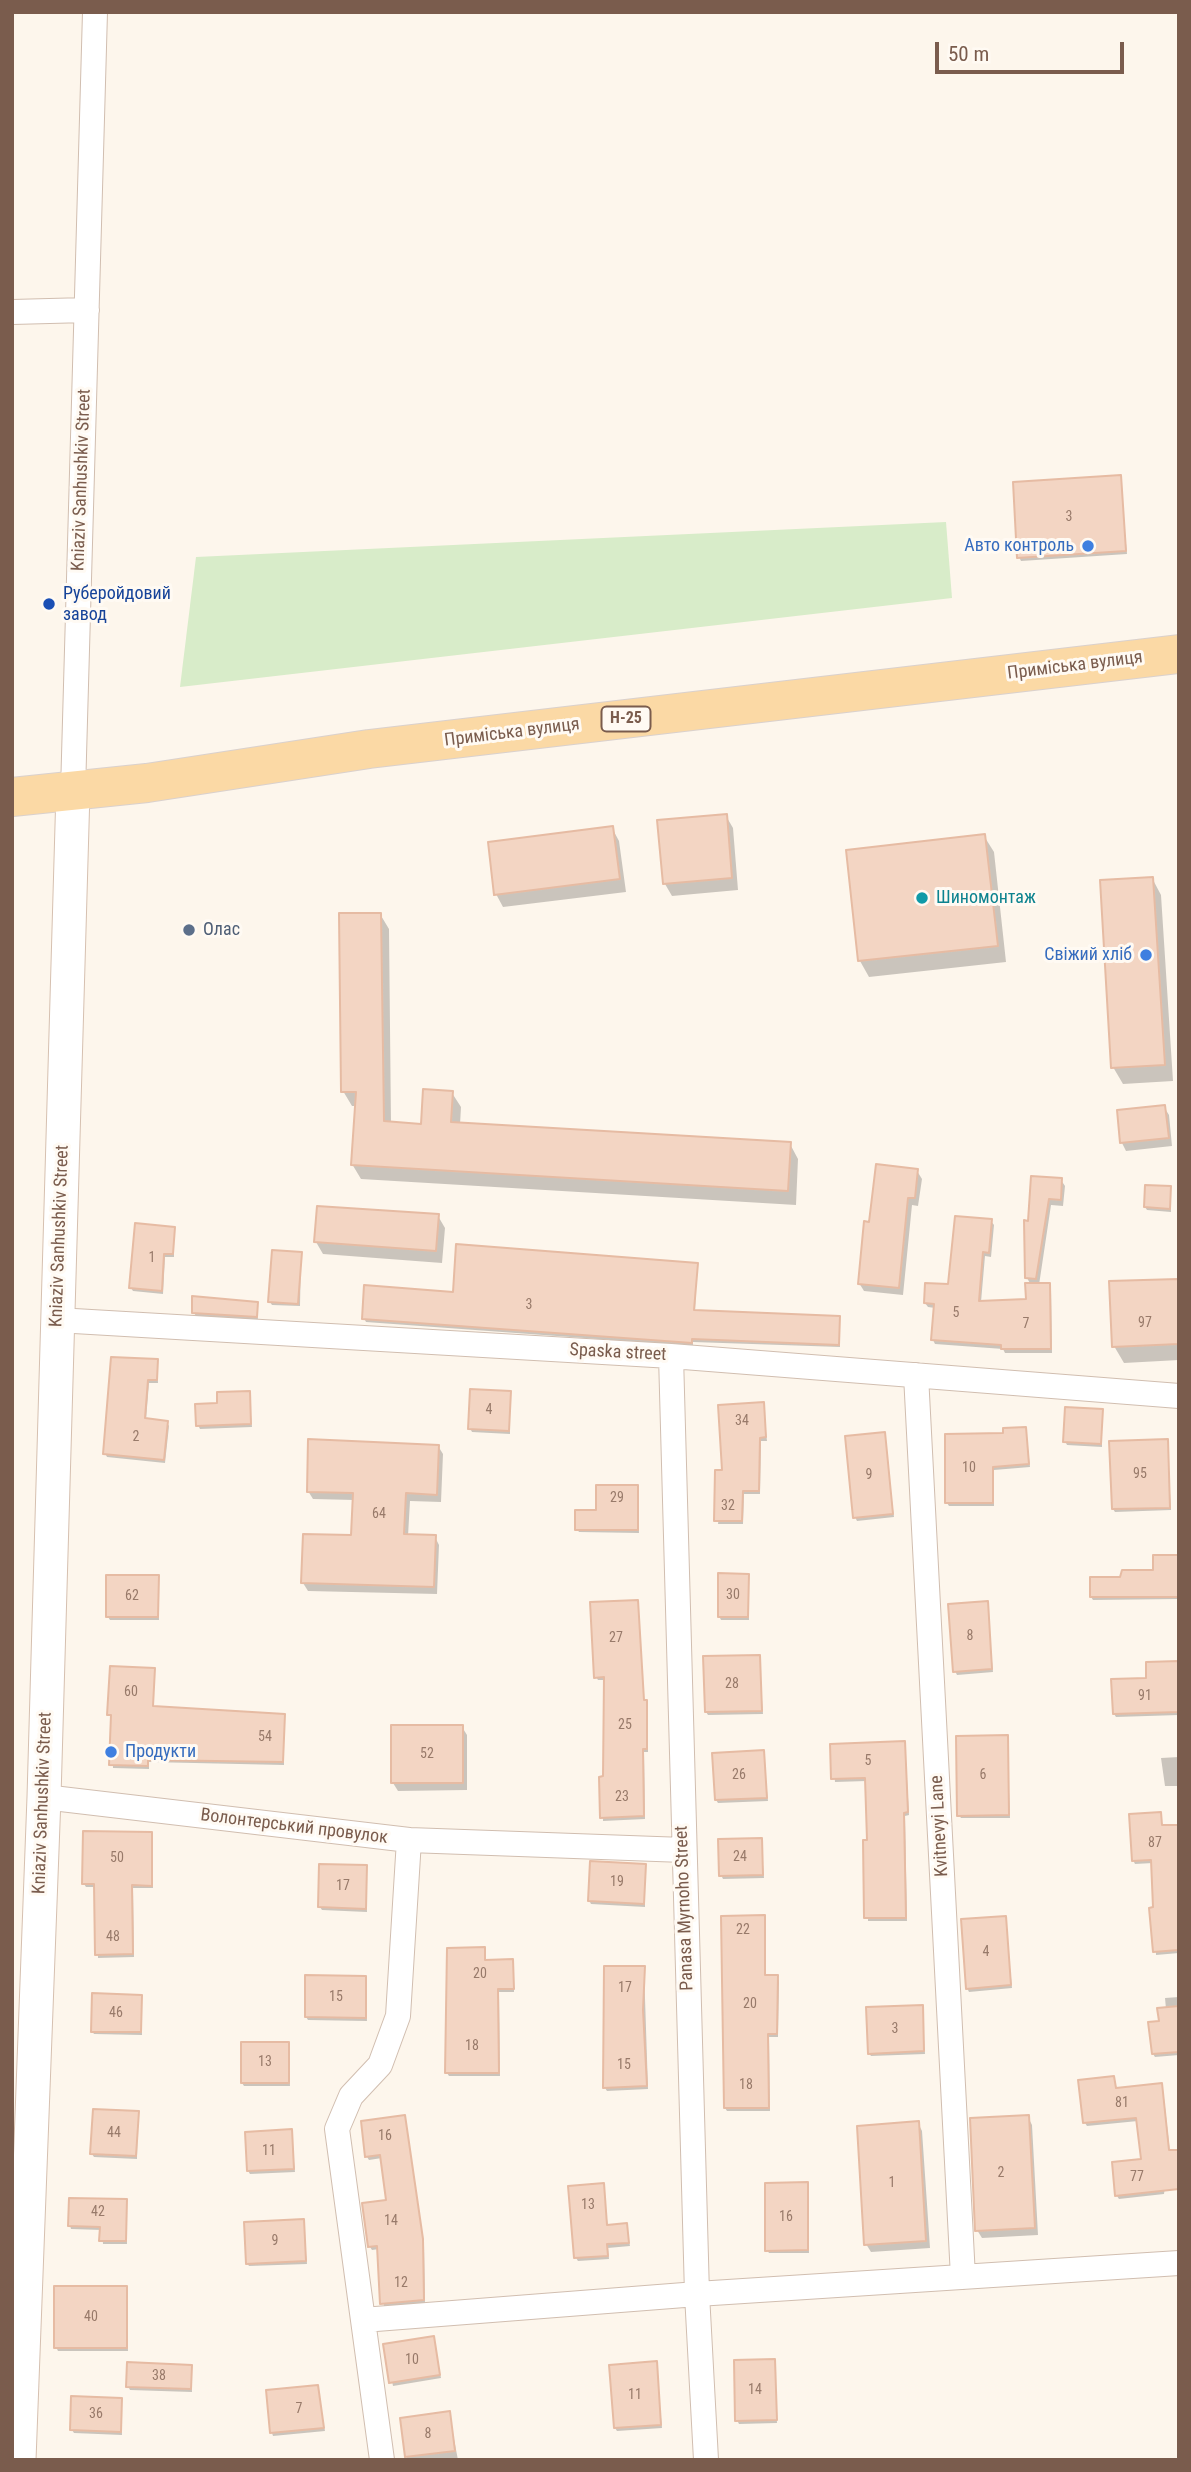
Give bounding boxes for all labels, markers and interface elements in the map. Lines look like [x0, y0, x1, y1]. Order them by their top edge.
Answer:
scale bar [939, 28, 1128, 72]
text: 50 m [948, 42, 989, 66]
street label: Kniaziv Sanhushkiv Street [68, 389, 96, 571]
house number: 3 [1066, 509, 1072, 525]
place label: Авто контроль [964, 535, 1074, 557]
marker: Авто контроль [1080, 538, 1096, 554]
place label: Руберойдовий завод [63, 583, 171, 626]
marker: Руберойдовий завод [41, 596, 57, 612]
street label: Приміська вулиця [1006, 647, 1144, 685]
road number: Н-25 [602, 706, 650, 732]
street label: Приміська вулиця [443, 714, 581, 752]
place label: Шиномонтаж [936, 887, 1036, 909]
marker: Шиномонтаж [914, 890, 930, 906]
place label: Олас [203, 919, 240, 941]
marker: Олас [181, 922, 197, 938]
place label: Свіжий хліб [1044, 944, 1132, 966]
marker: Свіжий хліб [1138, 947, 1154, 963]
street label: Kniaziv Sanhushkiv Street [46, 1145, 74, 1327]
house number: 1 [149, 1250, 155, 1266]
house number: 3 [526, 1297, 532, 1313]
house number: 5 [953, 1305, 959, 1321]
house number: 97 [1138, 1315, 1152, 1331]
house number: 7 [1023, 1316, 1029, 1332]
street label: Spaska street [569, 1340, 667, 1366]
house number: 4 [486, 1402, 492, 1418]
house number: 34 [735, 1413, 749, 1429]
house number: 2 [133, 1429, 139, 1445]
house number: 10 [962, 1460, 976, 1476]
house number: 95 [1133, 1466, 1147, 1482]
house number: 9 [866, 1467, 872, 1483]
house number: 29 [610, 1490, 624, 1506]
house number: 32 [721, 1498, 735, 1514]
house number: 64 [372, 1506, 386, 1522]
house number: 30 [726, 1587, 740, 1603]
house number: 62 [125, 1588, 139, 1604]
house number: 8 [967, 1628, 973, 1644]
house number: 27 [609, 1630, 623, 1646]
house number: 28 [725, 1676, 739, 1692]
house number: 60 [124, 1684, 138, 1700]
house number: 91 [1138, 1688, 1152, 1704]
street label: Kniaziv Sanhushkiv Street [29, 1712, 57, 1894]
house number: 25 [618, 1717, 632, 1733]
house number: 54 [258, 1729, 272, 1745]
place label: Продукти [125, 1741, 196, 1763]
marker: Продукти [103, 1744, 119, 1760]
house number: 52 [420, 1746, 434, 1762]
house number: 5 [865, 1753, 871, 1769]
house number: 26 [732, 1767, 746, 1783]
house number: 6 [980, 1767, 986, 1783]
street label: Kvitnevyi Lane [927, 1775, 953, 1877]
house number: 23 [615, 1789, 629, 1805]
street label: Волонтерський провулок [199, 1805, 389, 1849]
street label: Panasa Myrnoho Street [671, 1825, 699, 1991]
house number: 87 [1148, 1835, 1162, 1851]
house number: 24 [733, 1849, 747, 1865]
house number: 50 [110, 1850, 124, 1866]
house number: 19 [610, 1874, 624, 1890]
house number: 17 [336, 1878, 350, 1894]
house number: 22 [736, 1922, 750, 1938]
house number: 48 [106, 1929, 120, 1945]
house number: 4 [983, 1944, 989, 1960]
house number: 20 [473, 1966, 487, 1982]
house number: 17 [618, 1980, 632, 1996]
house number: 15 [329, 1989, 343, 2005]
house number: 20 [743, 1996, 757, 2012]
house number: 46 [109, 2005, 123, 2021]
house number: 3 [892, 2021, 898, 2037]
house number: 18 [465, 2038, 479, 2054]
house number: 13 [258, 2054, 272, 2070]
house number: 15 [617, 2057, 631, 2073]
house number: 18 [739, 2077, 753, 2093]
house number: 81 [1115, 2095, 1129, 2111]
house number: 44 [107, 2125, 121, 2141]
house number: 16 [378, 2128, 392, 2144]
house number: 11 [262, 2143, 276, 2159]
house number: 2 [998, 2165, 1004, 2181]
house number: 77 [1130, 2169, 1144, 2185]
house number: 1 [889, 2175, 895, 2191]
house number: 13 [581, 2197, 595, 2213]
house number: 42 [91, 2204, 105, 2220]
house number: 16 [779, 2209, 793, 2225]
house number: 14 [384, 2213, 398, 2229]
house number: 9 [272, 2233, 278, 2249]
house number: 12 [394, 2275, 408, 2291]
house number: 40 [84, 2309, 98, 2325]
house number: 10 [405, 2352, 419, 2368]
house number: 38 [152, 2368, 166, 2384]
house number: 14 [748, 2382, 762, 2398]
house number: 11 [628, 2387, 642, 2403]
house number: 7 [296, 2401, 302, 2417]
house number: 36 [89, 2406, 103, 2422]
house number: 8 [425, 2426, 431, 2442]

